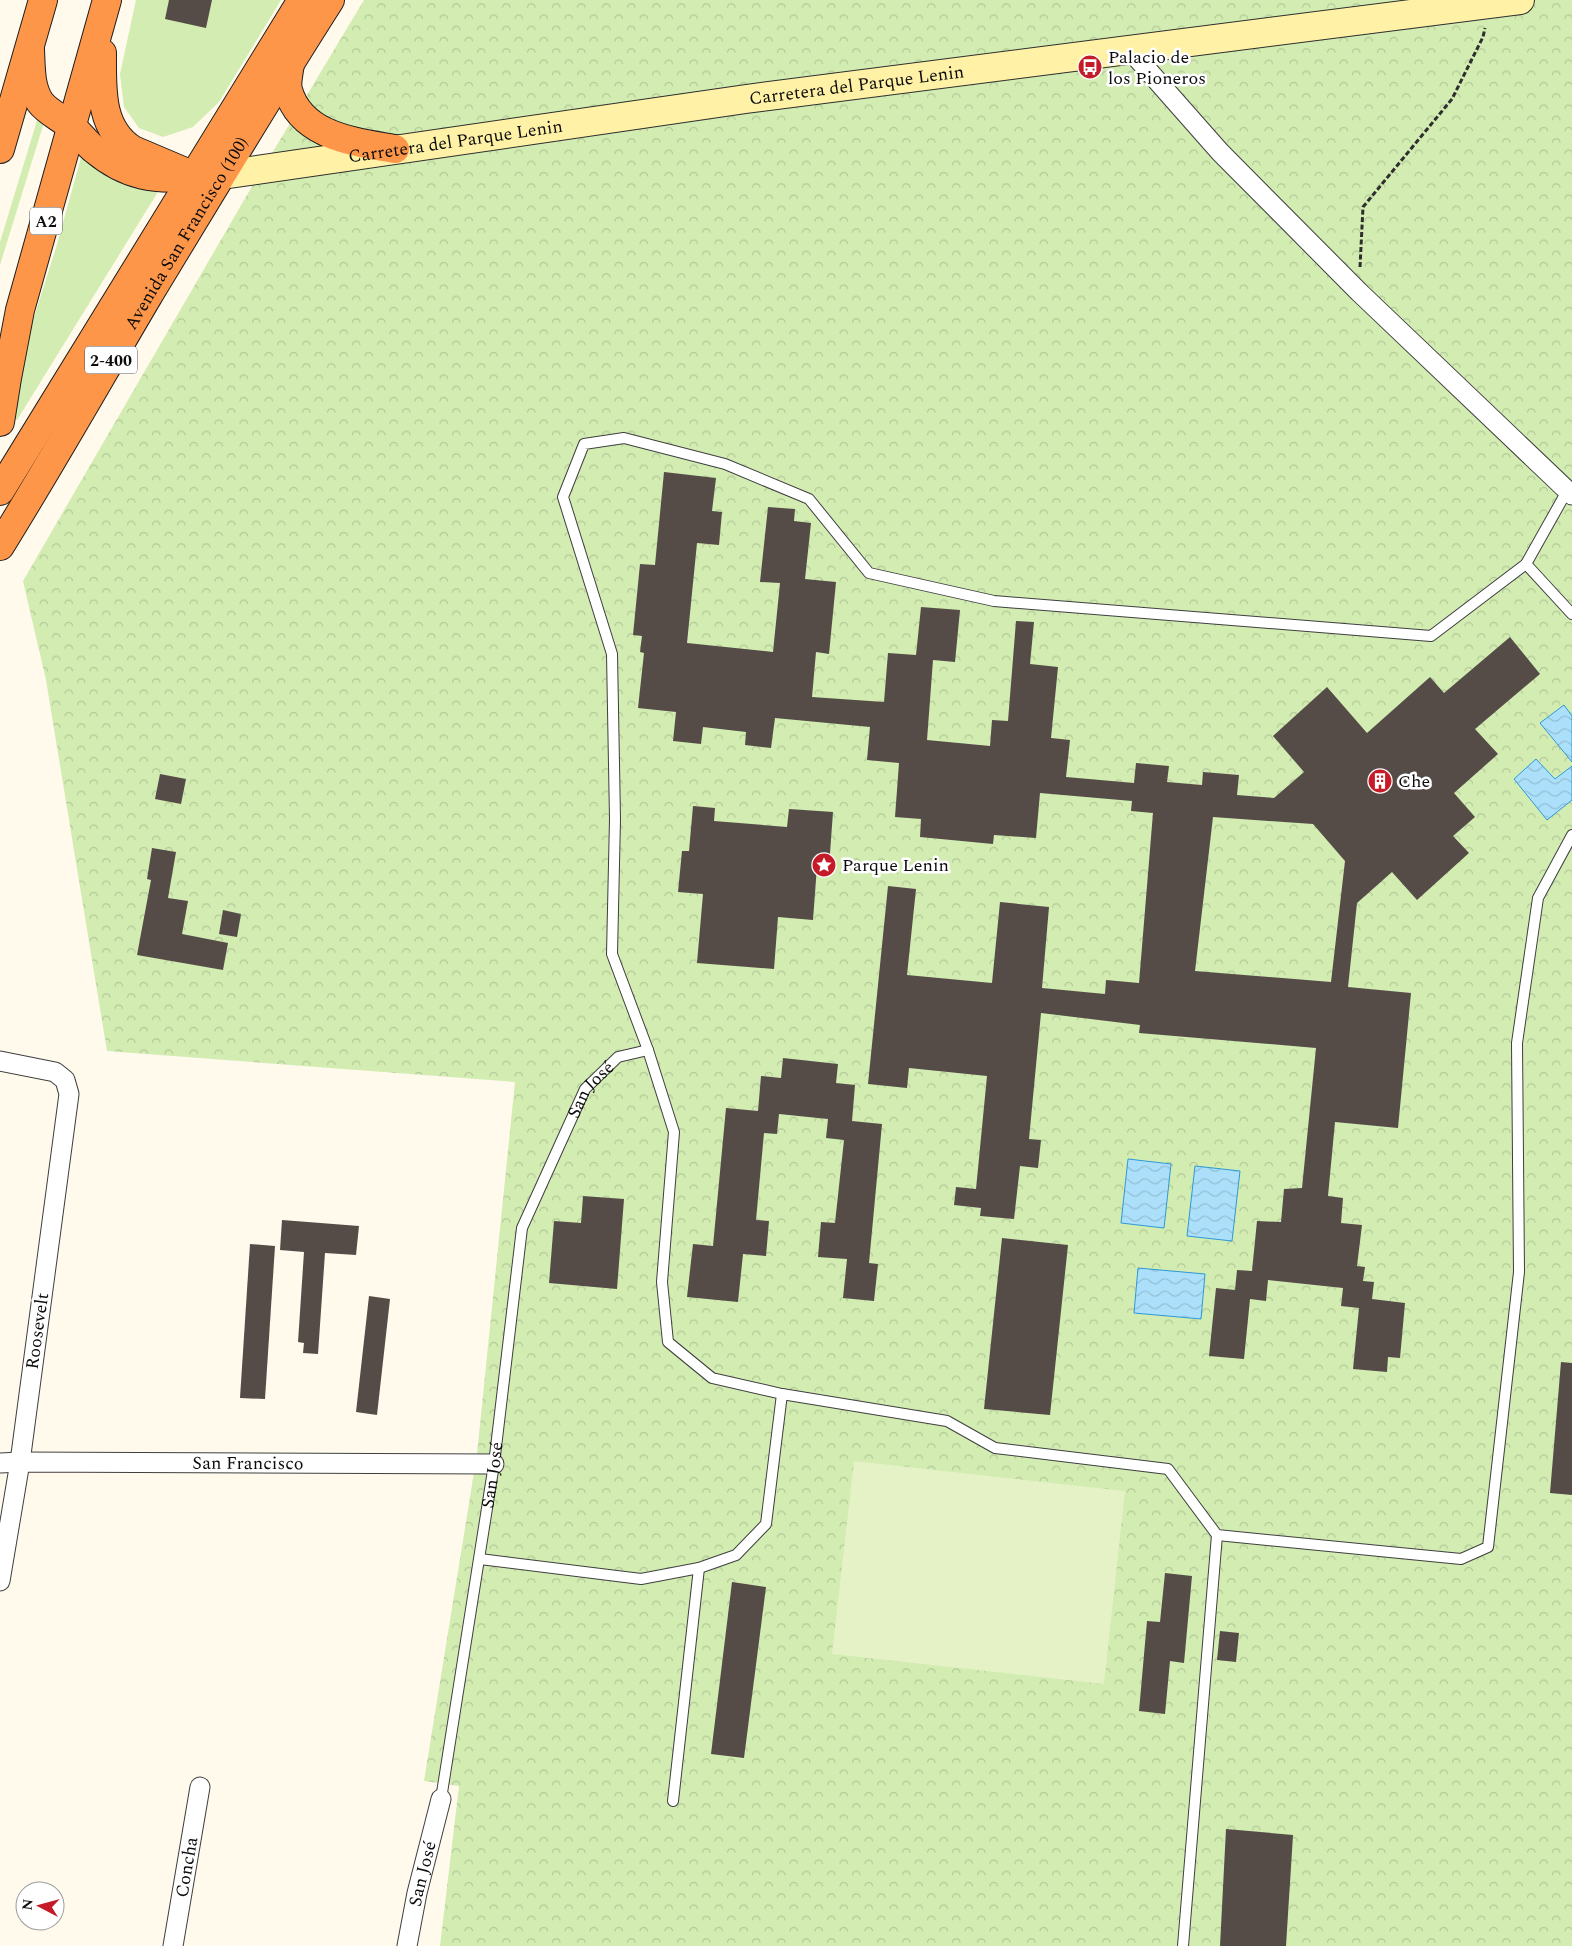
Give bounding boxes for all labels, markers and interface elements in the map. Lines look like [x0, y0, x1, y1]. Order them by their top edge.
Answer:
place label: Palacio de los Pioneros [1108, 44, 1206, 92]
bus stop icon: Palacio de los Pioneros [1077, 54, 1103, 80]
street label: Carretera del Parque Lenin [748, 58, 966, 112]
street label: Carretera del Parque Lenin [347, 113, 565, 171]
street label: Avenida San Francisco (100) [118, 132, 255, 335]
road number: A2 [30, 208, 62, 235]
road number: 2-400 [85, 346, 137, 374]
building icon: Che [1367, 768, 1393, 794]
place label: Che [1398, 768, 1430, 795]
place icon: Parque Lenin [811, 852, 837, 878]
place label: Parque Lenin [842, 852, 949, 879]
street label: San José [560, 1054, 621, 1123]
street label: Roosevelt [19, 1291, 56, 1371]
street label: San José [474, 1440, 511, 1510]
street label: San Francisco [192, 1450, 304, 1477]
street label: Concha [168, 1835, 205, 1900]
street label: San José [402, 1838, 444, 1909]
north arrow [15, 1881, 65, 1931]
text: N [17, 1898, 39, 1911]

